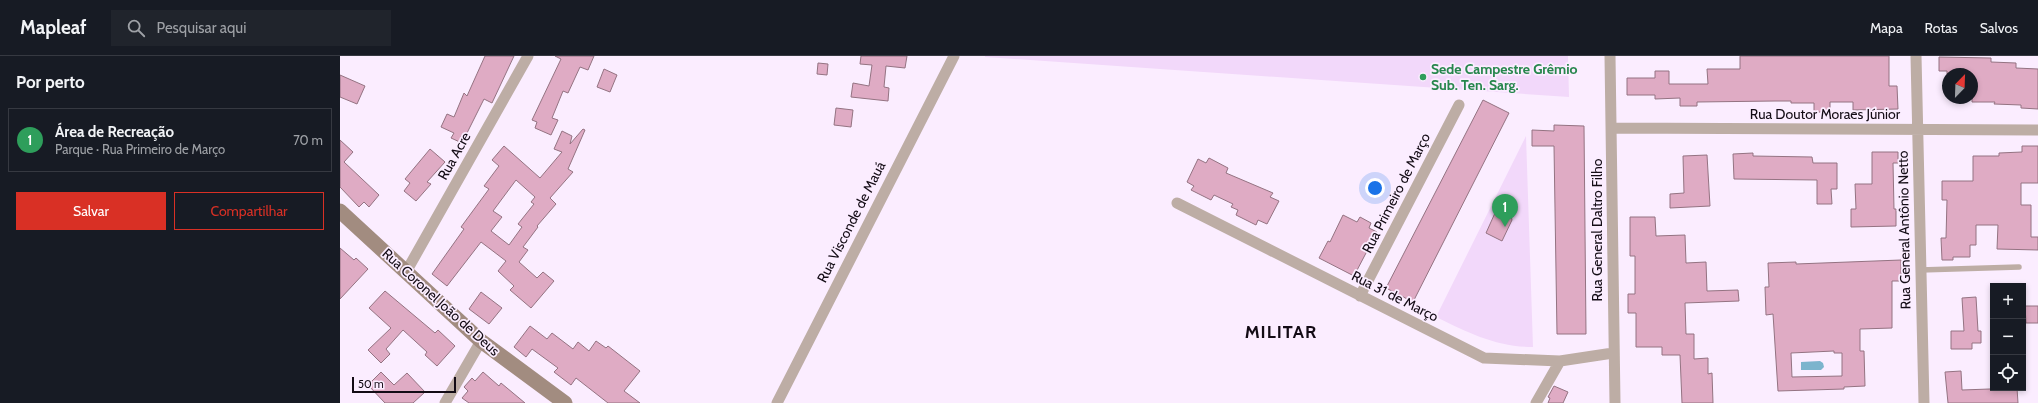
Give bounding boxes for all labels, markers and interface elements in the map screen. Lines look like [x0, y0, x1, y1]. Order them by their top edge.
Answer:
search box [111, 10, 391, 46]
text: Mapleaf [20, 16, 87, 39]
icon: search [125, 17, 147, 39]
text: Pesquisar aqui [157, 19, 246, 37]
text: Mapa [1870, 19, 1903, 37]
text: Rotas [1925, 19, 1958, 37]
text: Salvos [1980, 19, 2018, 37]
place label: Sede Campestre Grêmio Sub. Ten. Sarg. [1431, 60, 1578, 94]
north arrow [1942, 68, 1978, 104]
text: Por perto [16, 72, 85, 92]
marker: Sede Campestre Grêmio Sub. Ten. Sarg. [1418, 72, 1428, 82]
street label: Rua Doutor Moraes Júnior [1750, 105, 1901, 123]
text: Área de Recreação [55, 123, 174, 141]
street label: Rua Acre [434, 129, 474, 183]
street label: Rua Primeiro de Março [1358, 130, 1434, 256]
text: 1 [28, 132, 32, 148]
text: 70 m [293, 132, 323, 148]
text: Parque · Rua Primeiro de Março [55, 141, 225, 157]
street label: Rua General Antônio Netto [1894, 150, 1914, 310]
street label: Rua Visconde de Mauá [813, 158, 889, 286]
street label: Rua General Daltro Filho [1588, 158, 1606, 302]
your location [1365, 178, 1385, 198]
button: Salvar [16, 192, 166, 230]
button: Compartilhar [174, 192, 324, 230]
pin: 1 [1492, 194, 1518, 227]
street label: Rua Coronel João de Deus [378, 244, 504, 360]
street label: Rua 31 de Março [1349, 266, 1442, 326]
map controls [1990, 283, 2026, 391]
button: + [1990, 283, 2026, 319]
button: − [1990, 319, 2026, 355]
district label: MILITAR [1245, 321, 1317, 343]
button: locate [1990, 355, 2026, 391]
scale bar [352, 375, 456, 394]
text: 50 m [358, 377, 384, 391]

